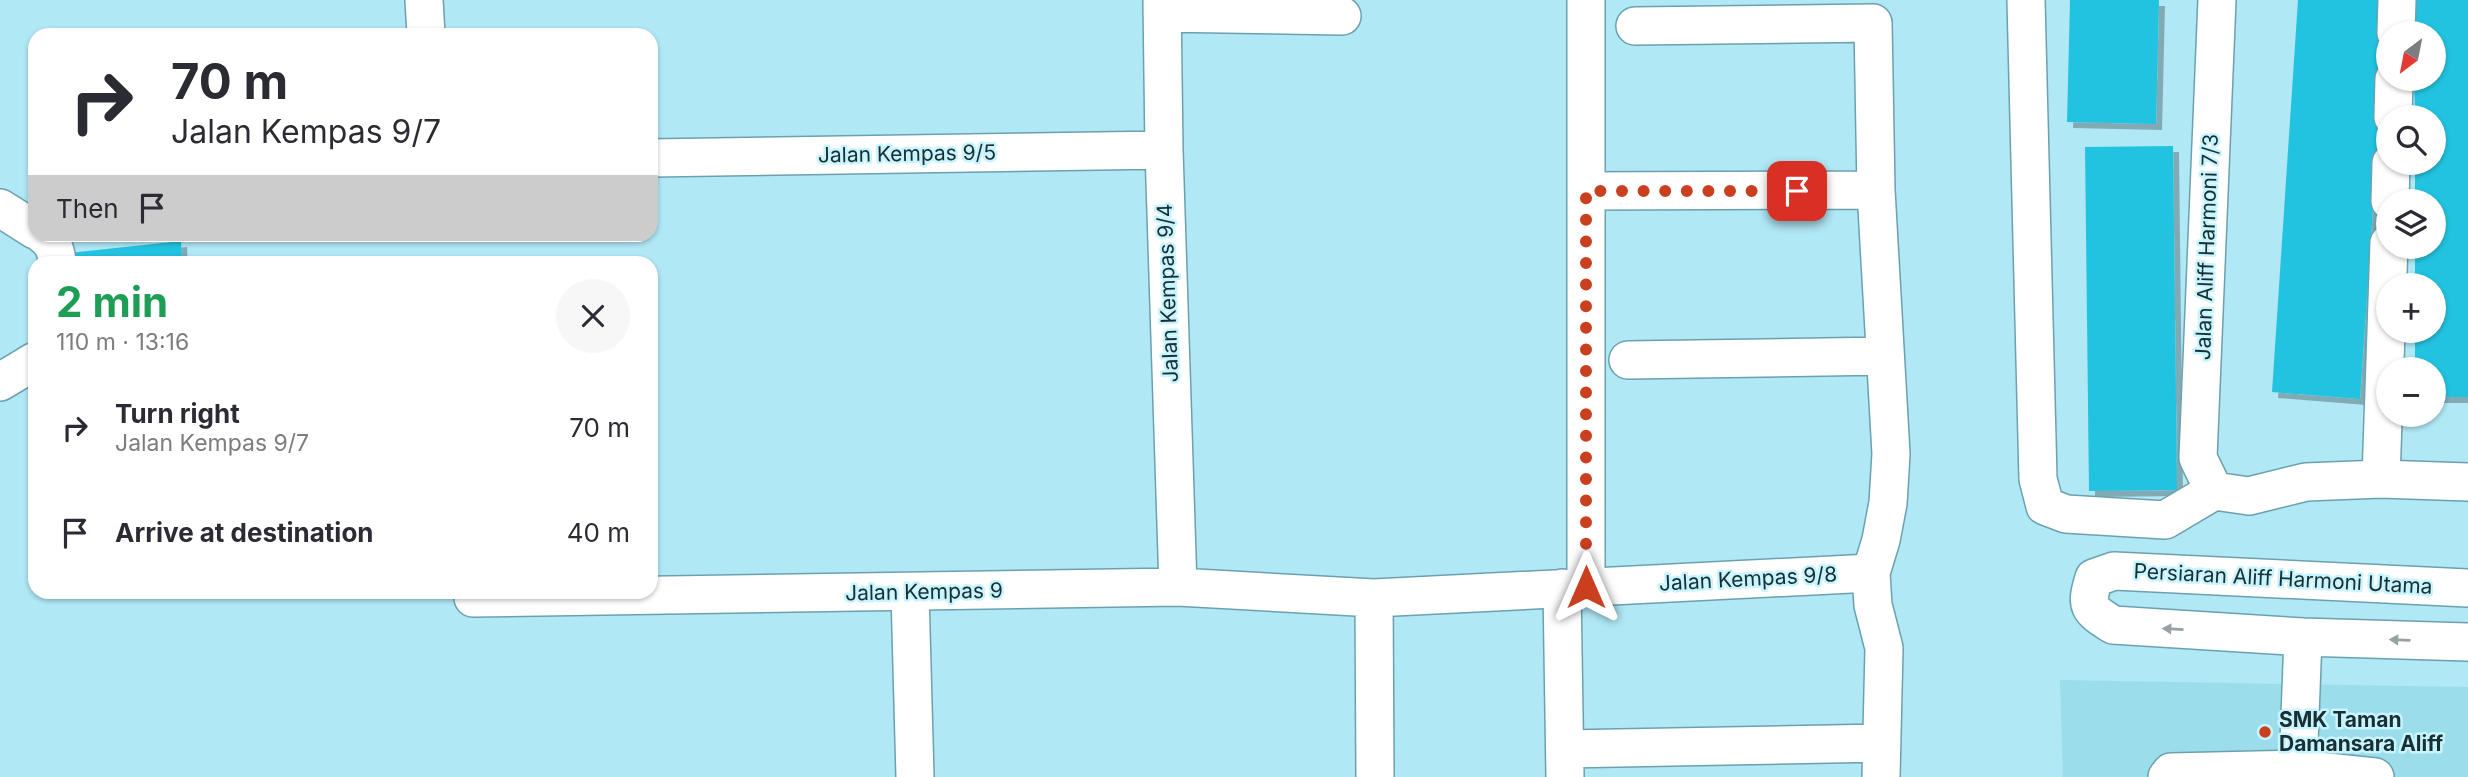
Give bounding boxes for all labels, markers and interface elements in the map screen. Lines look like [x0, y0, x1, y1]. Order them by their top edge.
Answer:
north arrow [2376, 21, 2446, 91]
map controls [2376, 21, 2446, 427]
text: 70 m [171, 52, 288, 111]
icon: right [56, 56, 147, 147]
button: search [2376, 105, 2446, 175]
text: Jalan Kempas 9/7 [171, 112, 441, 151]
street label: Jalan Aliff Harmoni 7/3 [2190, 133, 2223, 361]
street label: Jalan Kempas 9/5 [818, 139, 996, 168]
pin [1767, 161, 1827, 221]
icon: arrive [1778, 172, 1816, 210]
icon: arrive [133, 189, 171, 227]
button: layers [2376, 189, 2446, 259]
text: Then [56, 193, 119, 224]
street label: Jalan Kempas 9/4 [1152, 203, 1183, 383]
button: + [2376, 273, 2446, 343]
text: 2 min [56, 276, 168, 327]
button: close [556, 279, 630, 353]
text: 110 m · 13:16 [56, 328, 189, 356]
button: − [2376, 357, 2446, 427]
text: Turn right [115, 398, 240, 429]
icon: right [56, 409, 94, 447]
text: 70 m [569, 412, 630, 443]
text: Jalan Kempas 9/7 [115, 429, 309, 457]
icon: arrive [56, 514, 94, 552]
text: Arrive at destination [115, 517, 374, 548]
text: 40 m [567, 517, 630, 548]
position arrow [1549, 550, 1623, 624]
street label: Persiaran Aliff Harmoni Utama [2133, 558, 2433, 599]
street label: Jalan Kempas 9/8 [1658, 561, 1838, 596]
street label: Jalan Kempas 9 [845, 578, 1003, 605]
one-way arrow [2161, 623, 2183, 634]
one-way arrow [2389, 634, 2411, 646]
place label: SMK Taman Damansara Aliff [2279, 707, 2444, 756]
marker: SMK Taman Damansara Aliff [2257, 724, 2273, 740]

